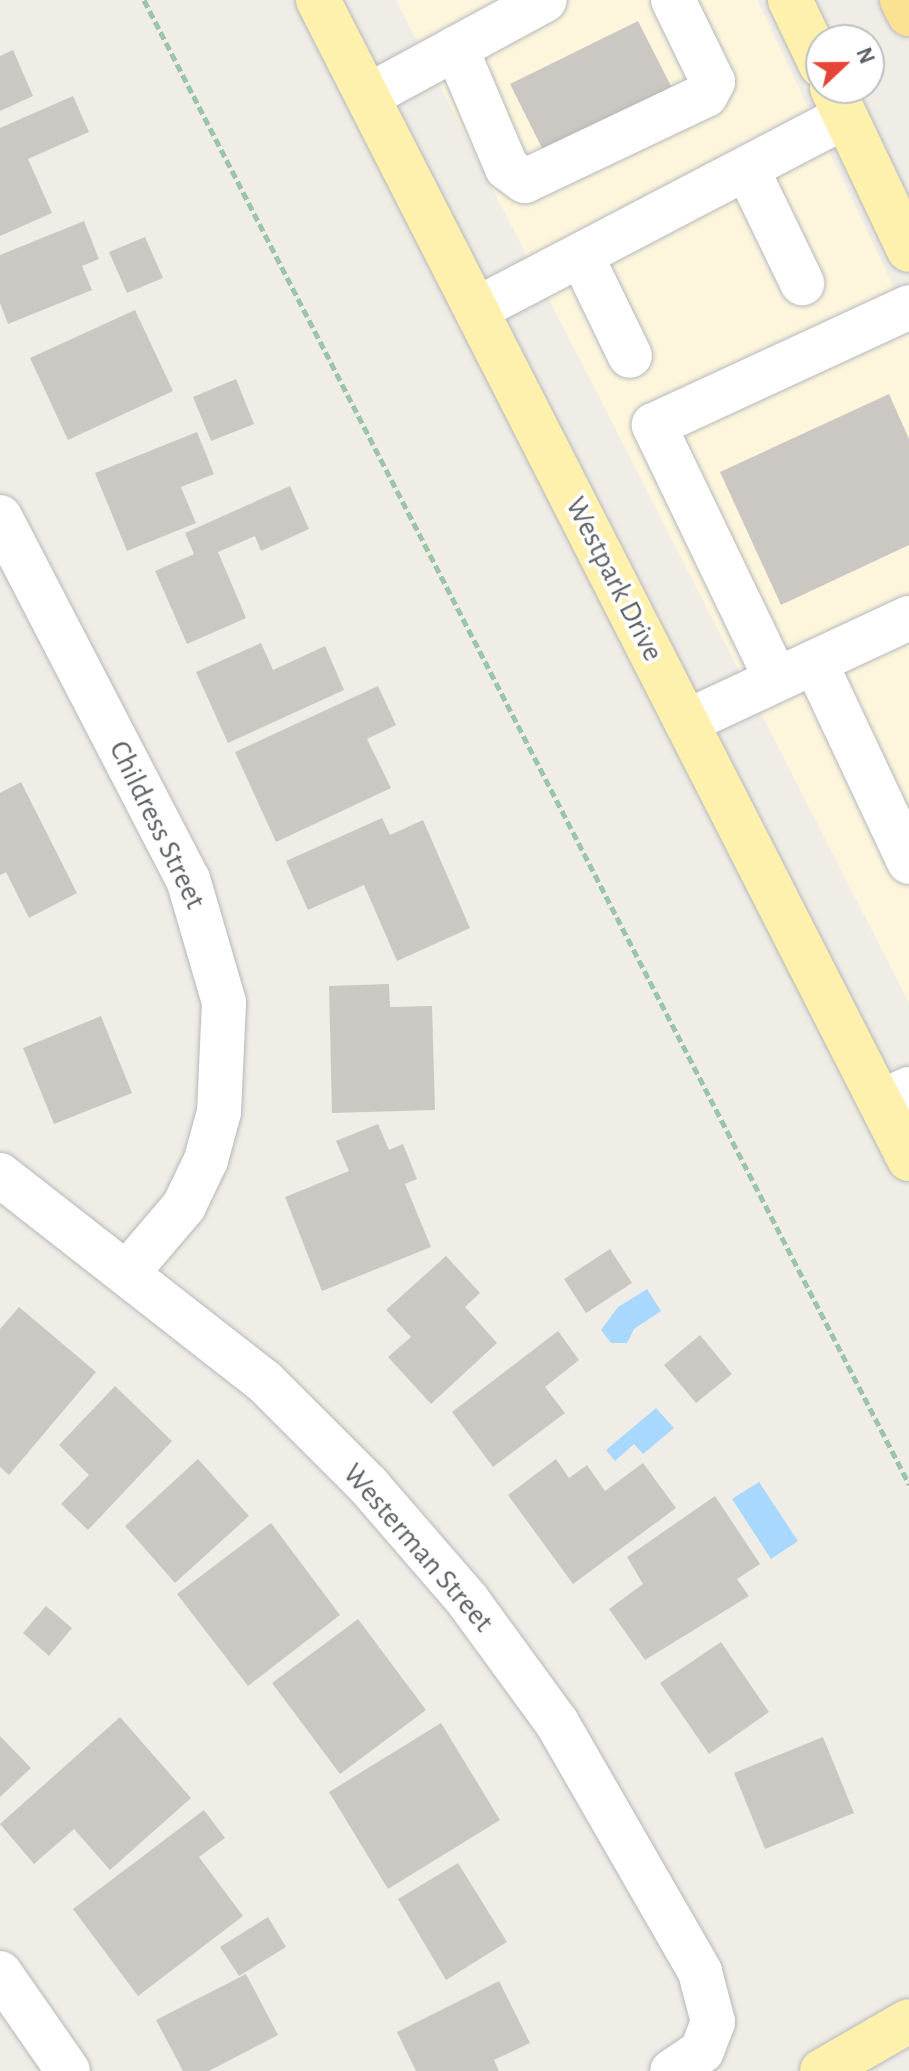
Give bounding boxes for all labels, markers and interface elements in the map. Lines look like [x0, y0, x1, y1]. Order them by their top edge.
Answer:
north arrow [805, 24, 885, 104]
text: N [852, 45, 878, 67]
street label: Westpark Drive [557, 491, 671, 667]
street label: Childress Street [101, 735, 213, 915]
street label: Westerman Street [335, 1456, 501, 1640]

